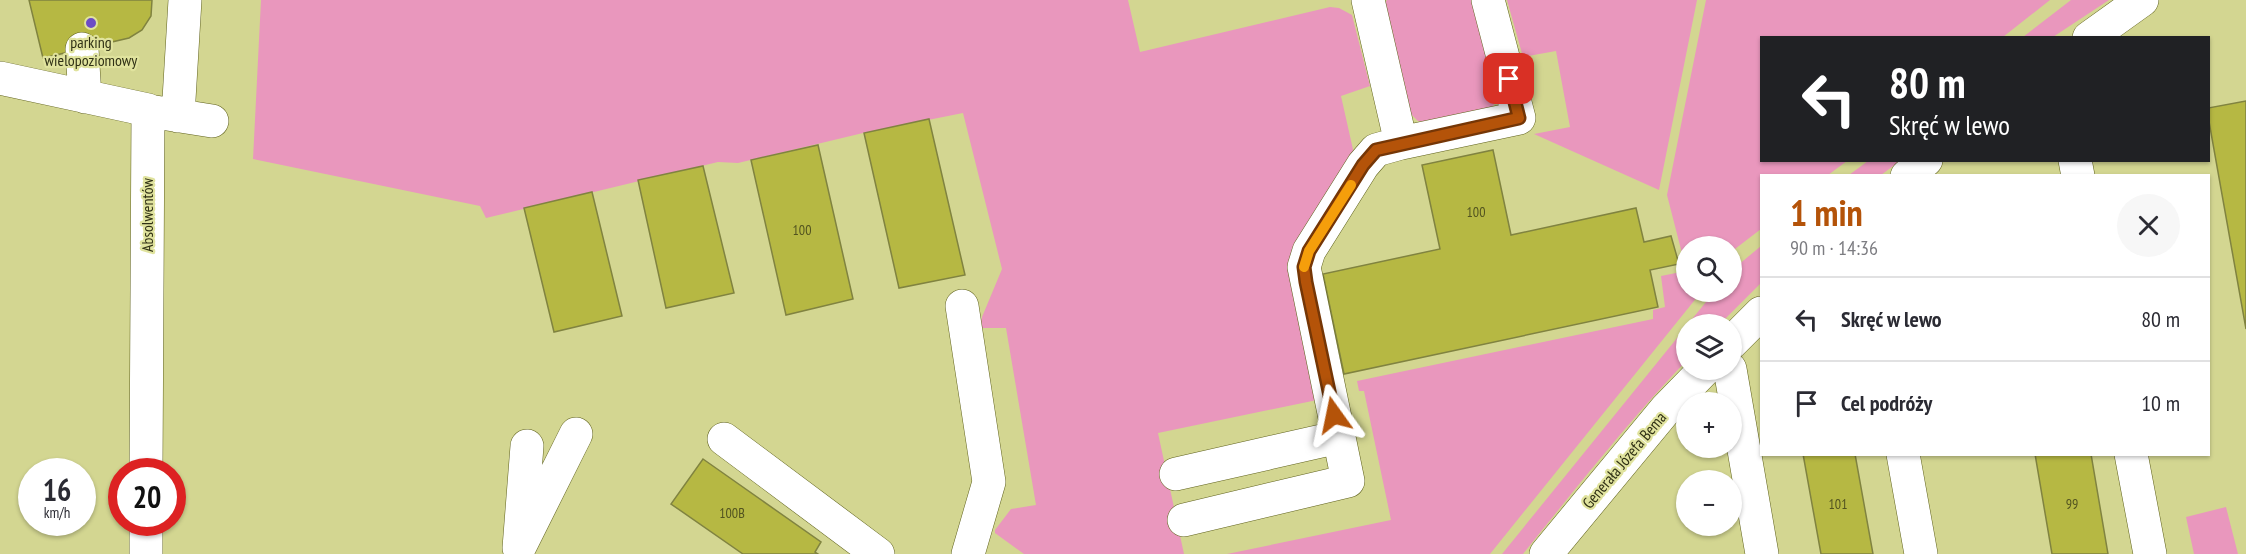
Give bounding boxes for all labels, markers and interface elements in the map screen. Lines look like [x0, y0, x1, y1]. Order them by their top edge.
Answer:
marker: parking wielopoziomowy [84, 16, 98, 30]
place label: parking wielopoziomowy [45, 32, 137, 70]
pin [1483, 53, 1534, 104]
text: 80 m [1889, 55, 1966, 110]
icon: left [1790, 60, 1868, 138]
icon: arrive [1492, 62, 1525, 95]
text: Skręć w lewo [1889, 108, 2010, 142]
street label: Absolwentów [137, 177, 157, 252]
text: 1 min [1790, 189, 1863, 236]
button: close [2117, 194, 2180, 257]
house number: 100 [1467, 203, 1485, 221]
house number: 100 [793, 221, 811, 239]
text: 90 m · 14:36 [1790, 235, 1878, 261]
map controls [1676, 236, 1742, 536]
button: search [1676, 236, 1742, 302]
icon: left [1790, 303, 1823, 336]
text: Skręć w lewo [1841, 305, 1942, 333]
text: 80 m [2141, 305, 2180, 333]
button: layers [1676, 314, 1742, 380]
position arrow [1302, 383, 1366, 447]
icon: arrive [1790, 387, 1823, 420]
text: Cel podróży [1841, 389, 1932, 417]
text: 10 m [2141, 389, 2180, 417]
button: + [1676, 392, 1742, 458]
street label: Generała Józefa Bema [1578, 408, 1670, 512]
speed limit sign: 20 [108, 458, 186, 536]
text: 16 [43, 470, 71, 509]
button: − [1676, 470, 1742, 536]
house number: 101 [1829, 495, 1847, 513]
house number: 99 [2066, 495, 2078, 513]
text: km/h [44, 503, 70, 522]
house number: 100B [719, 504, 745, 522]

